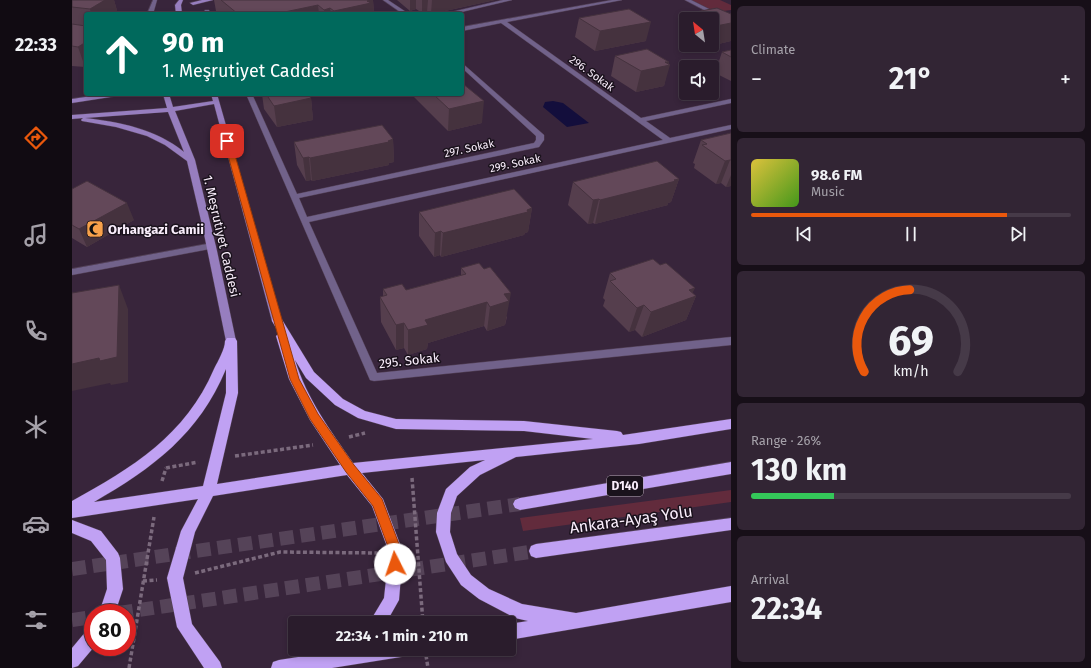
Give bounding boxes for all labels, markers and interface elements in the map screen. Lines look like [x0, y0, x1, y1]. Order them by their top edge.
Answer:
north arrow [679, 12, 719, 52]
map controls [679, 12, 719, 100]
text: 90 m [162, 26, 224, 59]
icon: ahead [96, 28, 148, 80]
text: 22:33 [15, 34, 57, 56]
text: Climate [751, 42, 795, 57]
street label: 296. Sokak [567, 53, 617, 94]
text: 1. Meşrutiyet Caddesi [162, 60, 334, 82]
button: sound [679, 60, 719, 100]
text: 21° [889, 61, 933, 97]
text: − [751, 66, 762, 93]
text: + [1060, 66, 1071, 93]
icon: directions [22, 124, 50, 152]
pin [210, 124, 244, 158]
icon: arrive [216, 130, 238, 152]
street label: 297. Sokak [443, 137, 496, 160]
street label: 299. Sokak [488, 152, 542, 175]
text: 98.6 FM [811, 166, 862, 184]
street label: 1. Meşrutiyet Caddesi [200, 174, 243, 298]
text: Music [811, 184, 845, 199]
mosque icon: Orhangazi Camii [85, 219, 105, 239]
icon: music [22, 221, 50, 249]
place label: Orhangazi Camii [108, 222, 204, 237]
icon: previous [793, 223, 815, 245]
icon: pause [900, 223, 922, 245]
icon: next [1007, 223, 1029, 245]
text: 69 [888, 316, 934, 366]
icon: phone [22, 317, 50, 345]
street label: 295. Sokak [378, 350, 441, 371]
text: km/h [893, 363, 929, 380]
icon: climate [22, 413, 50, 441]
text: Range · 26% [751, 433, 821, 448]
text: 130 km [751, 452, 847, 488]
road number: D140 [607, 476, 643, 496]
street label: Ankara-Ayaş Yolu [568, 501, 694, 539]
icon: car [22, 510, 50, 538]
position arrow [374, 543, 416, 585]
text: Arrival [751, 572, 789, 587]
text: 22:34 [751, 591, 822, 627]
speed limit sign: 80 [84, 604, 136, 656]
icon: filters [22, 606, 50, 634]
text: 22:34 · 1 min · 210 m [336, 627, 468, 645]

